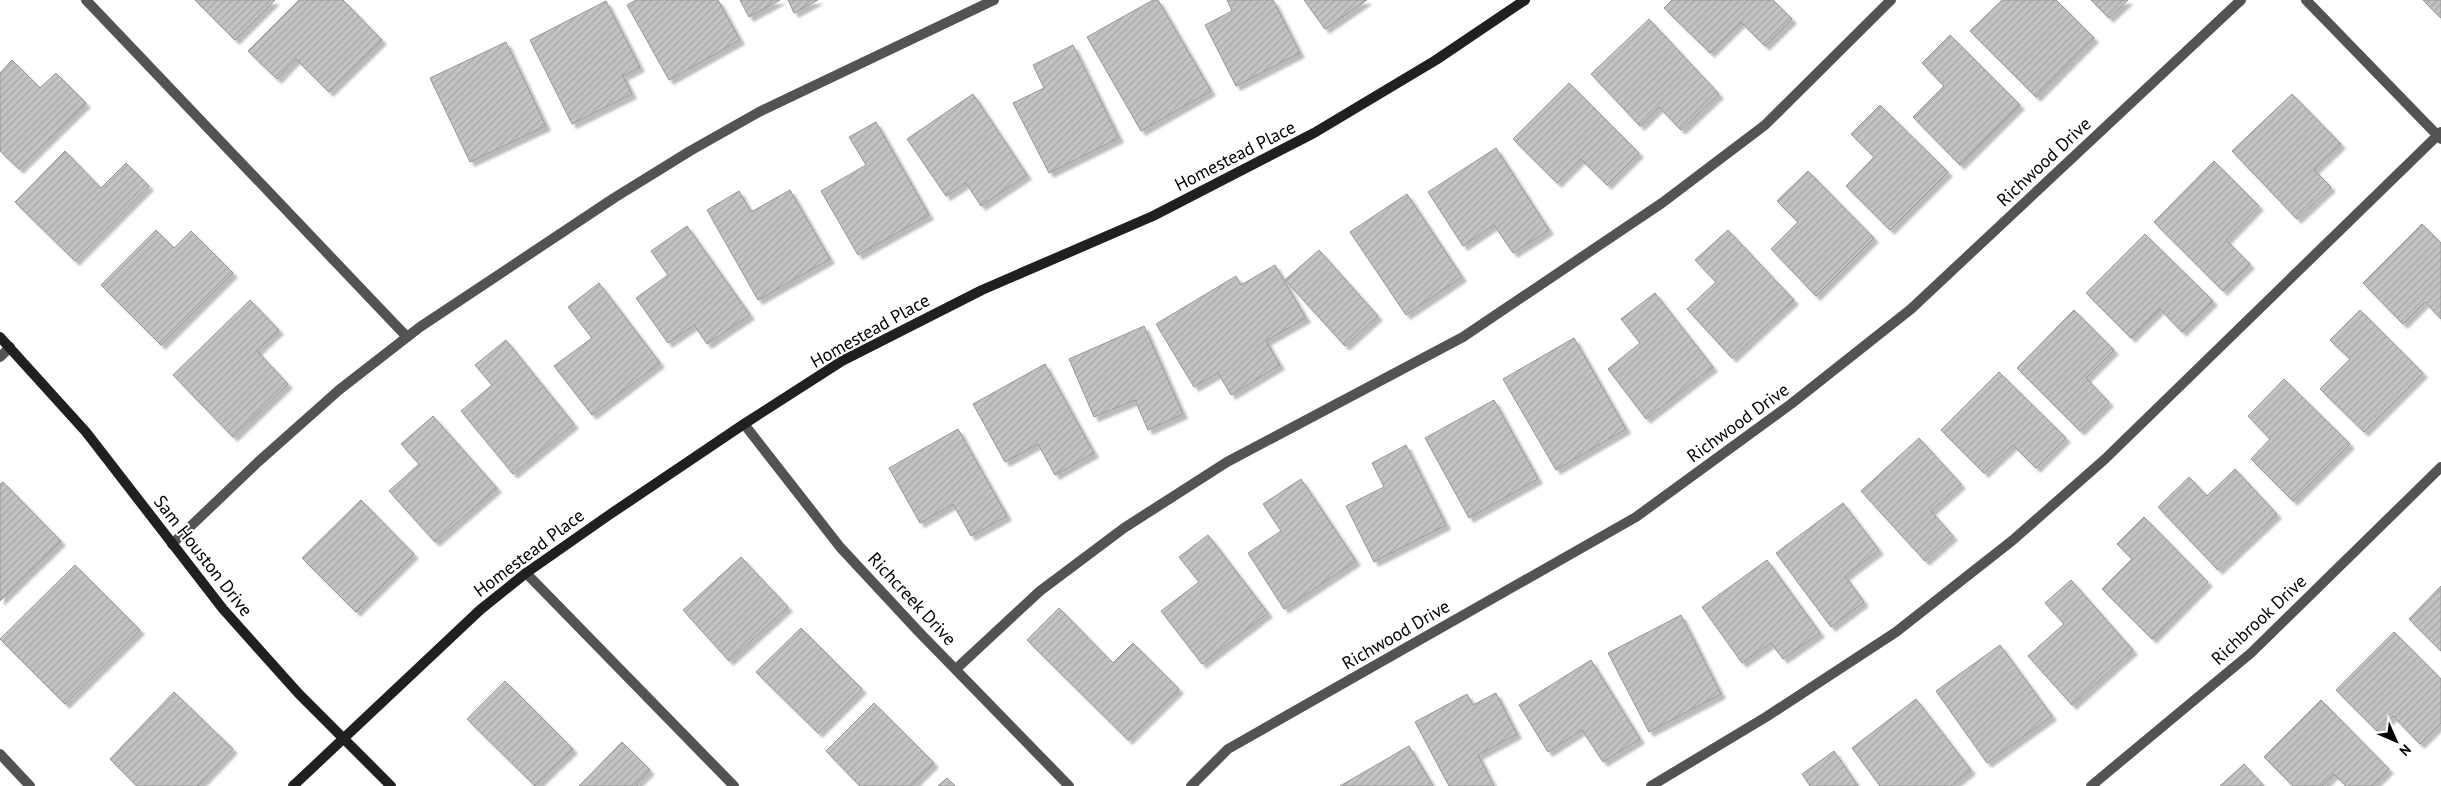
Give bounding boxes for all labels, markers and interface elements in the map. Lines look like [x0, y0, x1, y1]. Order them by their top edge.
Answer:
street label: Richwood Drive [1992, 112, 2096, 211]
street label: Homestead Place [1170, 115, 1299, 196]
street label: Homestead Place [806, 288, 933, 373]
street label: Richwood Drive [1682, 378, 1793, 467]
street label: Sam Houston Drive [149, 491, 258, 621]
street label: Homestead Place [469, 503, 589, 602]
street label: Richcreek Drive [863, 547, 961, 650]
street label: Richbrook Drive [2206, 570, 2311, 670]
street label: Richwood Drive [1338, 594, 1454, 675]
north arrow [2371, 716, 2421, 766]
text: N [2396, 741, 2415, 760]

